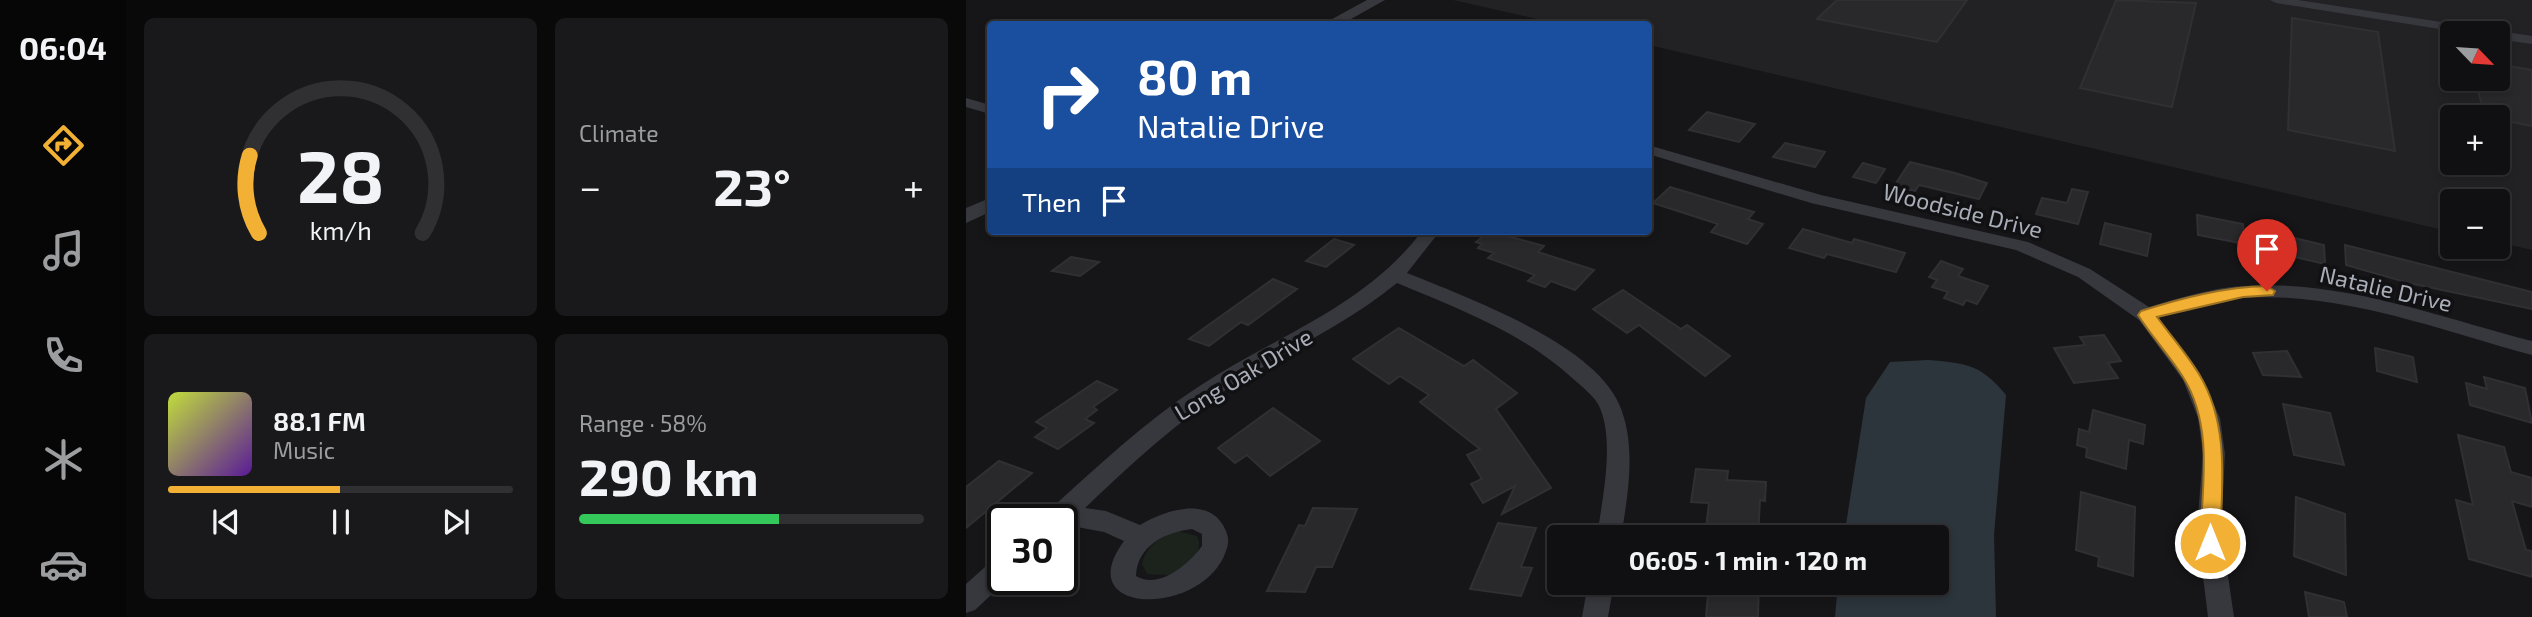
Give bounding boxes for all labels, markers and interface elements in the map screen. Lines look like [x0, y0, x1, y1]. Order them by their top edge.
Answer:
north arrow [2440, 21, 2510, 91]
map controls [2440, 21, 2510, 259]
text: 06:04 [19, 28, 107, 66]
text: 80 m [1137, 46, 1252, 105]
icon: right [1022, 49, 1113, 140]
button: + [2440, 105, 2510, 175]
text: Natalie Drive [1137, 106, 1325, 144]
text: Climate [579, 119, 659, 147]
icon: directions [39, 121, 88, 170]
text: 28 [297, 130, 384, 218]
text: 23° [713, 154, 791, 216]
text: − [579, 163, 601, 209]
text: + [903, 163, 924, 209]
street label: Woodside Drive [1880, 177, 2046, 243]
icon: arrive [1095, 182, 1133, 220]
text: Then [1022, 186, 1081, 217]
button: − [2440, 189, 2510, 259]
text: km/h [309, 215, 372, 245]
pin [2237, 219, 2297, 291]
icon: music [39, 226, 88, 275]
icon: arrive [2248, 230, 2286, 268]
street label: Natalie Drive [2317, 259, 2455, 317]
street label: Long Oak Drive [1169, 322, 1317, 426]
icon: phone [39, 331, 88, 380]
text: 88.1 FM [273, 405, 366, 436]
text: Range · 58% [579, 409, 707, 437]
icon: climate [39, 435, 88, 484]
text: Music [273, 436, 335, 464]
text: 290 km [579, 444, 759, 506]
icon: previous [207, 503, 245, 541]
icon: pause [322, 503, 360, 541]
icon: next [437, 503, 475, 541]
speed limit sign: 30 [987, 504, 1078, 595]
position arrow [2173, 506, 2247, 580]
icon: car [39, 540, 88, 589]
text: 06:05 · 1 min · 120 m [1629, 544, 1867, 575]

